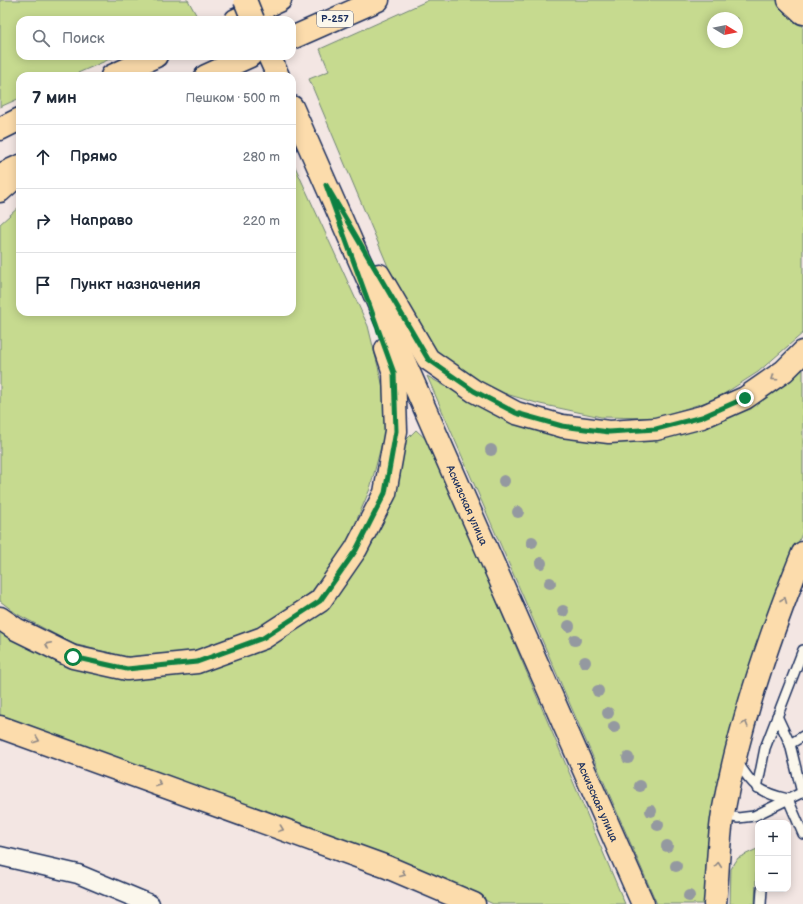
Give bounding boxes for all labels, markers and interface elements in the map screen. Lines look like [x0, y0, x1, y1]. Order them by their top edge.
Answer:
road number: Р-257 [317, 11, 353, 27]
north arrow [707, 12, 743, 48]
search box [16, 16, 296, 60]
icon: search [30, 27, 52, 49]
text: Поиск [62, 29, 105, 48]
text: 7 мин [32, 88, 77, 108]
text: Пешком · 500 m [185, 90, 280, 106]
icon: ahead [32, 146, 54, 168]
text: Прямо [70, 147, 117, 166]
text: 280 m [243, 149, 280, 165]
icon: right [32, 210, 54, 232]
text: Направо [70, 211, 133, 230]
text: 220 m [243, 213, 280, 229]
icon: arrive [32, 274, 54, 296]
text: Пункт назначения [70, 275, 201, 294]
one-way arrow [771, 373, 778, 381]
route end [736, 389, 754, 407]
street label: Аскизская улица [444, 462, 491, 548]
one-way arrow [779, 597, 787, 605]
one-way arrow [45, 642, 52, 650]
route start [64, 648, 82, 666]
one-way arrow [740, 721, 749, 728]
one-way arrow [33, 735, 40, 744]
street label: Аскизская улица [574, 758, 621, 844]
one-way arrow [155, 780, 162, 788]
map controls [755, 820, 791, 892]
button: + [755, 820, 791, 856]
one-way arrow [277, 824, 284, 833]
button: − [755, 856, 791, 892]
one-way arrow [714, 862, 723, 868]
one-way arrow [399, 870, 406, 878]

